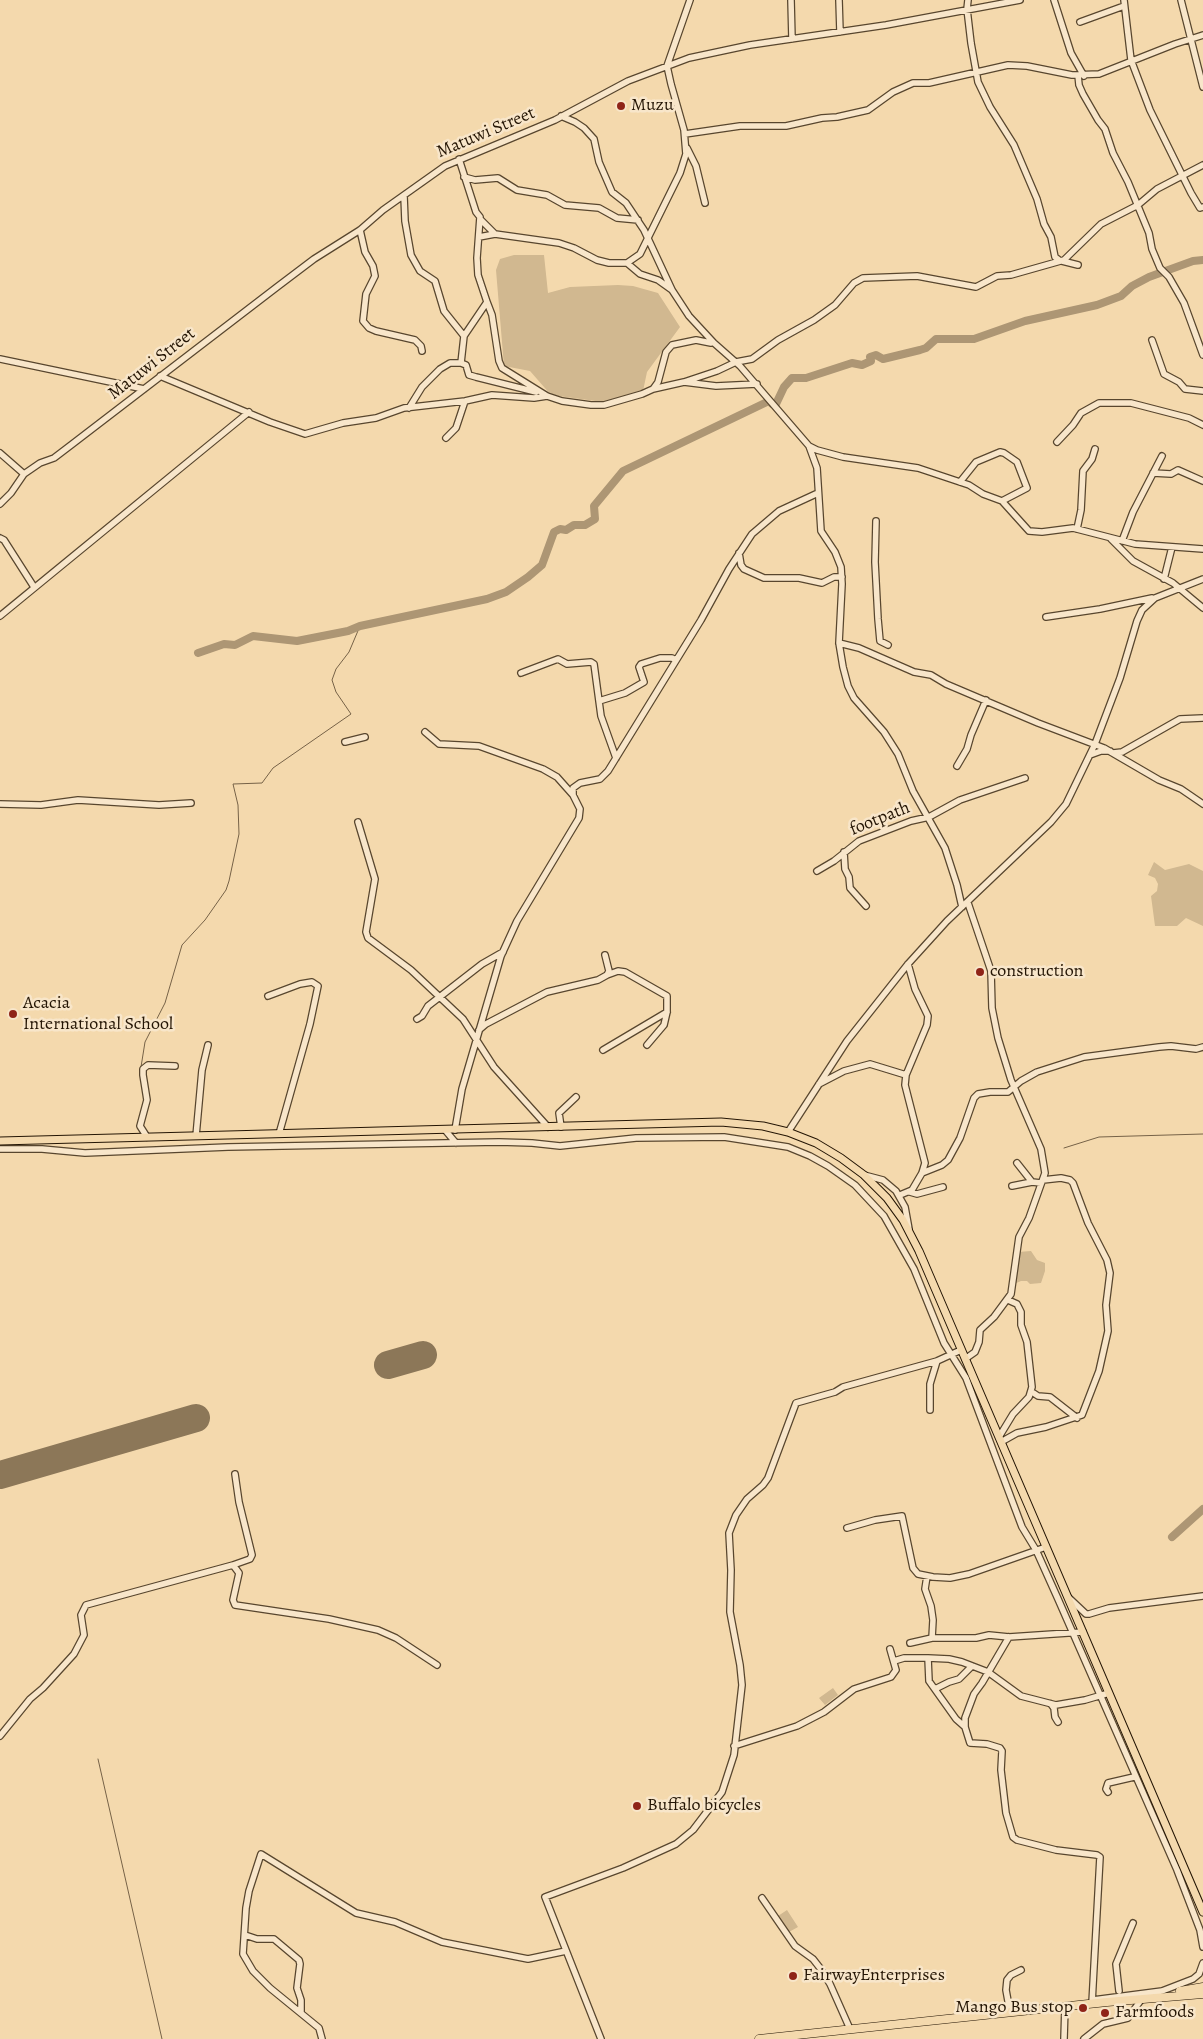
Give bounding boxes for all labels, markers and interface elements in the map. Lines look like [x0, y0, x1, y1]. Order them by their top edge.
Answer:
place label: Muzu [631, 95, 674, 117]
marker: Muzu [615, 100, 627, 112]
street label: Matuwi Street [434, 103, 538, 163]
street label: Matuwi Street [104, 323, 200, 405]
street label: footpath [847, 797, 913, 841]
place label: construction [990, 961, 1083, 983]
marker: construction [974, 966, 986, 978]
place label: Acacia International School [23, 993, 173, 1036]
marker: Acacia International School [7, 1008, 19, 1020]
place label: Buffalo bicycles [647, 1795, 761, 1817]
marker: Buffalo bicycles [631, 1800, 643, 1812]
place label: FairwayEnterprises [803, 1965, 945, 1987]
marker: FairwayEnterprises [787, 1970, 799, 1982]
place label: Mango Bus stop [955, 1997, 1073, 2019]
marker: Mango Bus stop [1077, 2002, 1089, 2014]
place label: Farmfoods [1115, 2002, 1194, 2024]
marker: Farmfoods [1099, 2007, 1111, 2019]

